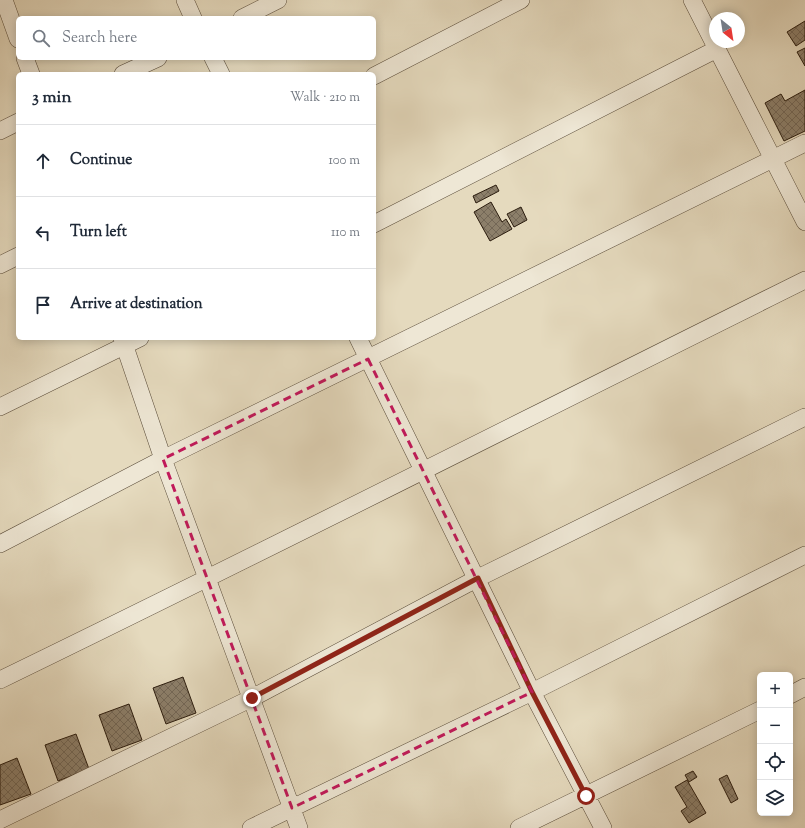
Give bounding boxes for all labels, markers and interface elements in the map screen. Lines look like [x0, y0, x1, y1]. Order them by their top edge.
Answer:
north arrow [709, 12, 745, 48]
search box [16, 16, 376, 60]
icon: search [30, 27, 52, 49]
text: Search here [62, 28, 137, 49]
text: 3 min [32, 86, 71, 110]
text: Walk · 210 m [290, 89, 360, 107]
icon: ahead [32, 150, 54, 172]
text: Continue [70, 150, 132, 171]
text: 100 m [328, 152, 360, 170]
icon: left [32, 222, 54, 244]
text: Turn left [70, 222, 127, 243]
text: 110 m [331, 224, 360, 242]
icon: arrive [32, 294, 54, 316]
text: Arrive at destination [70, 294, 203, 315]
map controls [757, 672, 793, 816]
button: + [757, 672, 793, 708]
route end [243, 689, 261, 707]
button: − [757, 708, 793, 744]
button: locate [757, 744, 793, 780]
button: layers [757, 780, 793, 816]
route start [577, 787, 595, 805]

